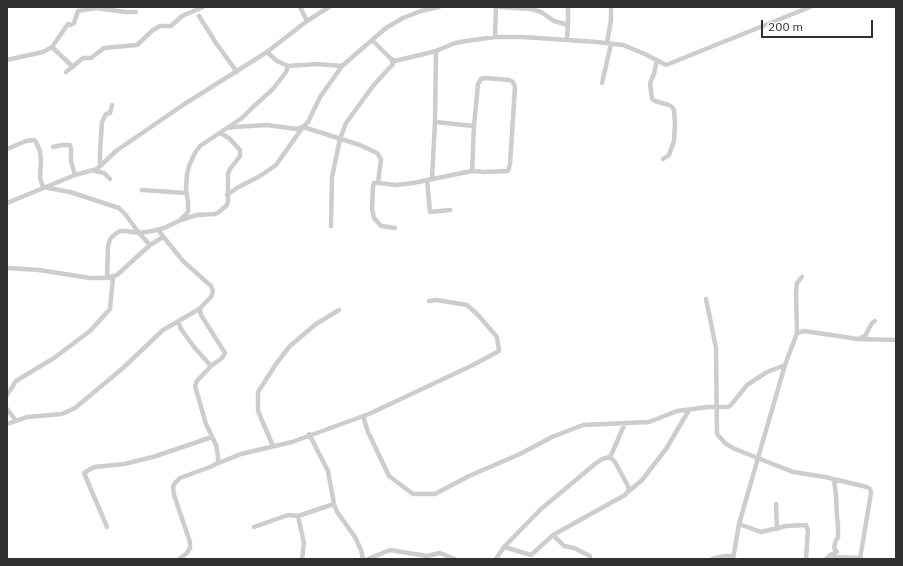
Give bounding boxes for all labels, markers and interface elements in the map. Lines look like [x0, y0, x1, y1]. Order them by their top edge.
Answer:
scale bar [763, 12, 875, 38]
text: 200 m [768, 19, 803, 34]

